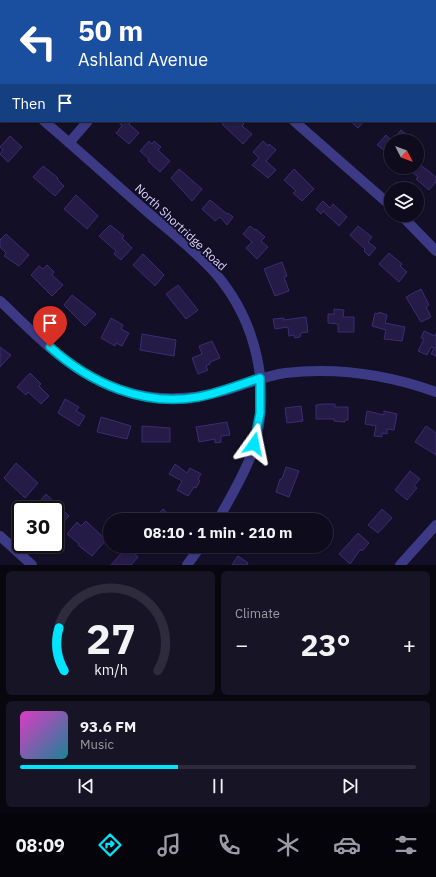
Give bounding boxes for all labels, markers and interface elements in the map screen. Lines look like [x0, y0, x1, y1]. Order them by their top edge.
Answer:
text: 50 m [78, 12, 143, 49]
icon: left [12, 16, 64, 68]
text: Ashland Avenue [78, 48, 208, 71]
icon: arrive [54, 92, 76, 114]
text: Then [12, 94, 46, 113]
north arrow [384, 134, 424, 174]
map controls [384, 134, 424, 222]
street label: North Shortridge Road [132, 180, 230, 274]
button: layers [384, 182, 424, 222]
pin [33, 306, 67, 347]
icon: arrive [39, 312, 61, 334]
position arrow [233, 423, 275, 465]
speed limit sign: 30 [12, 501, 64, 553]
text: 08:10 · 1 min · 210 m [144, 523, 292, 542]
text: Climate [235, 605, 280, 622]
text: 27 [86, 611, 135, 665]
text: 23° [300, 625, 351, 664]
text: − [235, 630, 248, 659]
text: + [403, 630, 416, 659]
text: km/h [94, 660, 127, 679]
text: 93.6 FM [80, 717, 136, 736]
text: Music [80, 736, 114, 753]
icon: previous [75, 775, 97, 797]
icon: pause [207, 775, 229, 797]
icon: next [339, 775, 361, 797]
icon: directions [96, 831, 124, 859]
icon: music [155, 831, 183, 859]
icon: phone [215, 831, 243, 859]
icon: climate [274, 831, 302, 859]
icon: car [333, 831, 361, 859]
icon: filters [392, 831, 420, 859]
text: 08:09 [16, 834, 65, 857]

